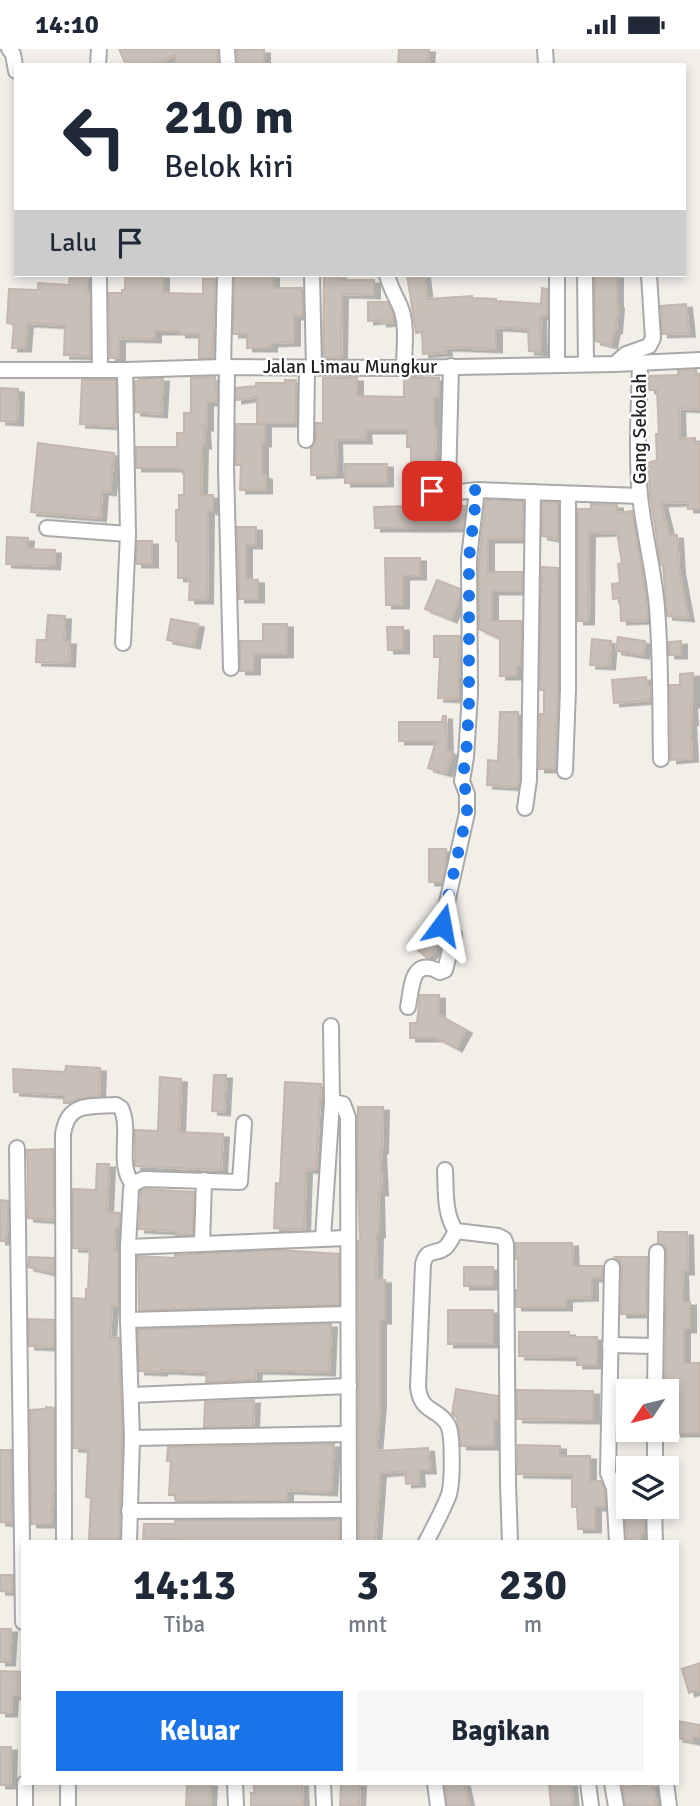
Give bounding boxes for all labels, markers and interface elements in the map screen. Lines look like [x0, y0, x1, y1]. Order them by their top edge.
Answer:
text: 14:10 [35, 9, 99, 41]
text: 210 m [164, 87, 294, 147]
icon: left [49, 91, 140, 182]
text: Belok kiri [164, 147, 294, 186]
icon: arrive [111, 224, 149, 262]
text: Lalu [49, 227, 97, 259]
street label: Jalan Limau Mungkur [263, 355, 437, 379]
street label: Gang Sekolah [628, 373, 652, 485]
pin [402, 461, 462, 521]
icon: arrive [413, 472, 451, 510]
position arrow [405, 888, 479, 962]
north arrow [616, 1379, 679, 1442]
map controls [616, 1379, 679, 1519]
button: layers [616, 1456, 679, 1519]
text: 14:13 [133, 1560, 236, 1611]
text: 3 [356, 1560, 379, 1611]
text: 230 [499, 1560, 567, 1611]
text: Tiba [164, 1610, 205, 1639]
text: mnt [348, 1610, 387, 1639]
text: m [524, 1610, 542, 1639]
button: Keluar [56, 1691, 343, 1771]
button: Bagikan [357, 1691, 644, 1771]

